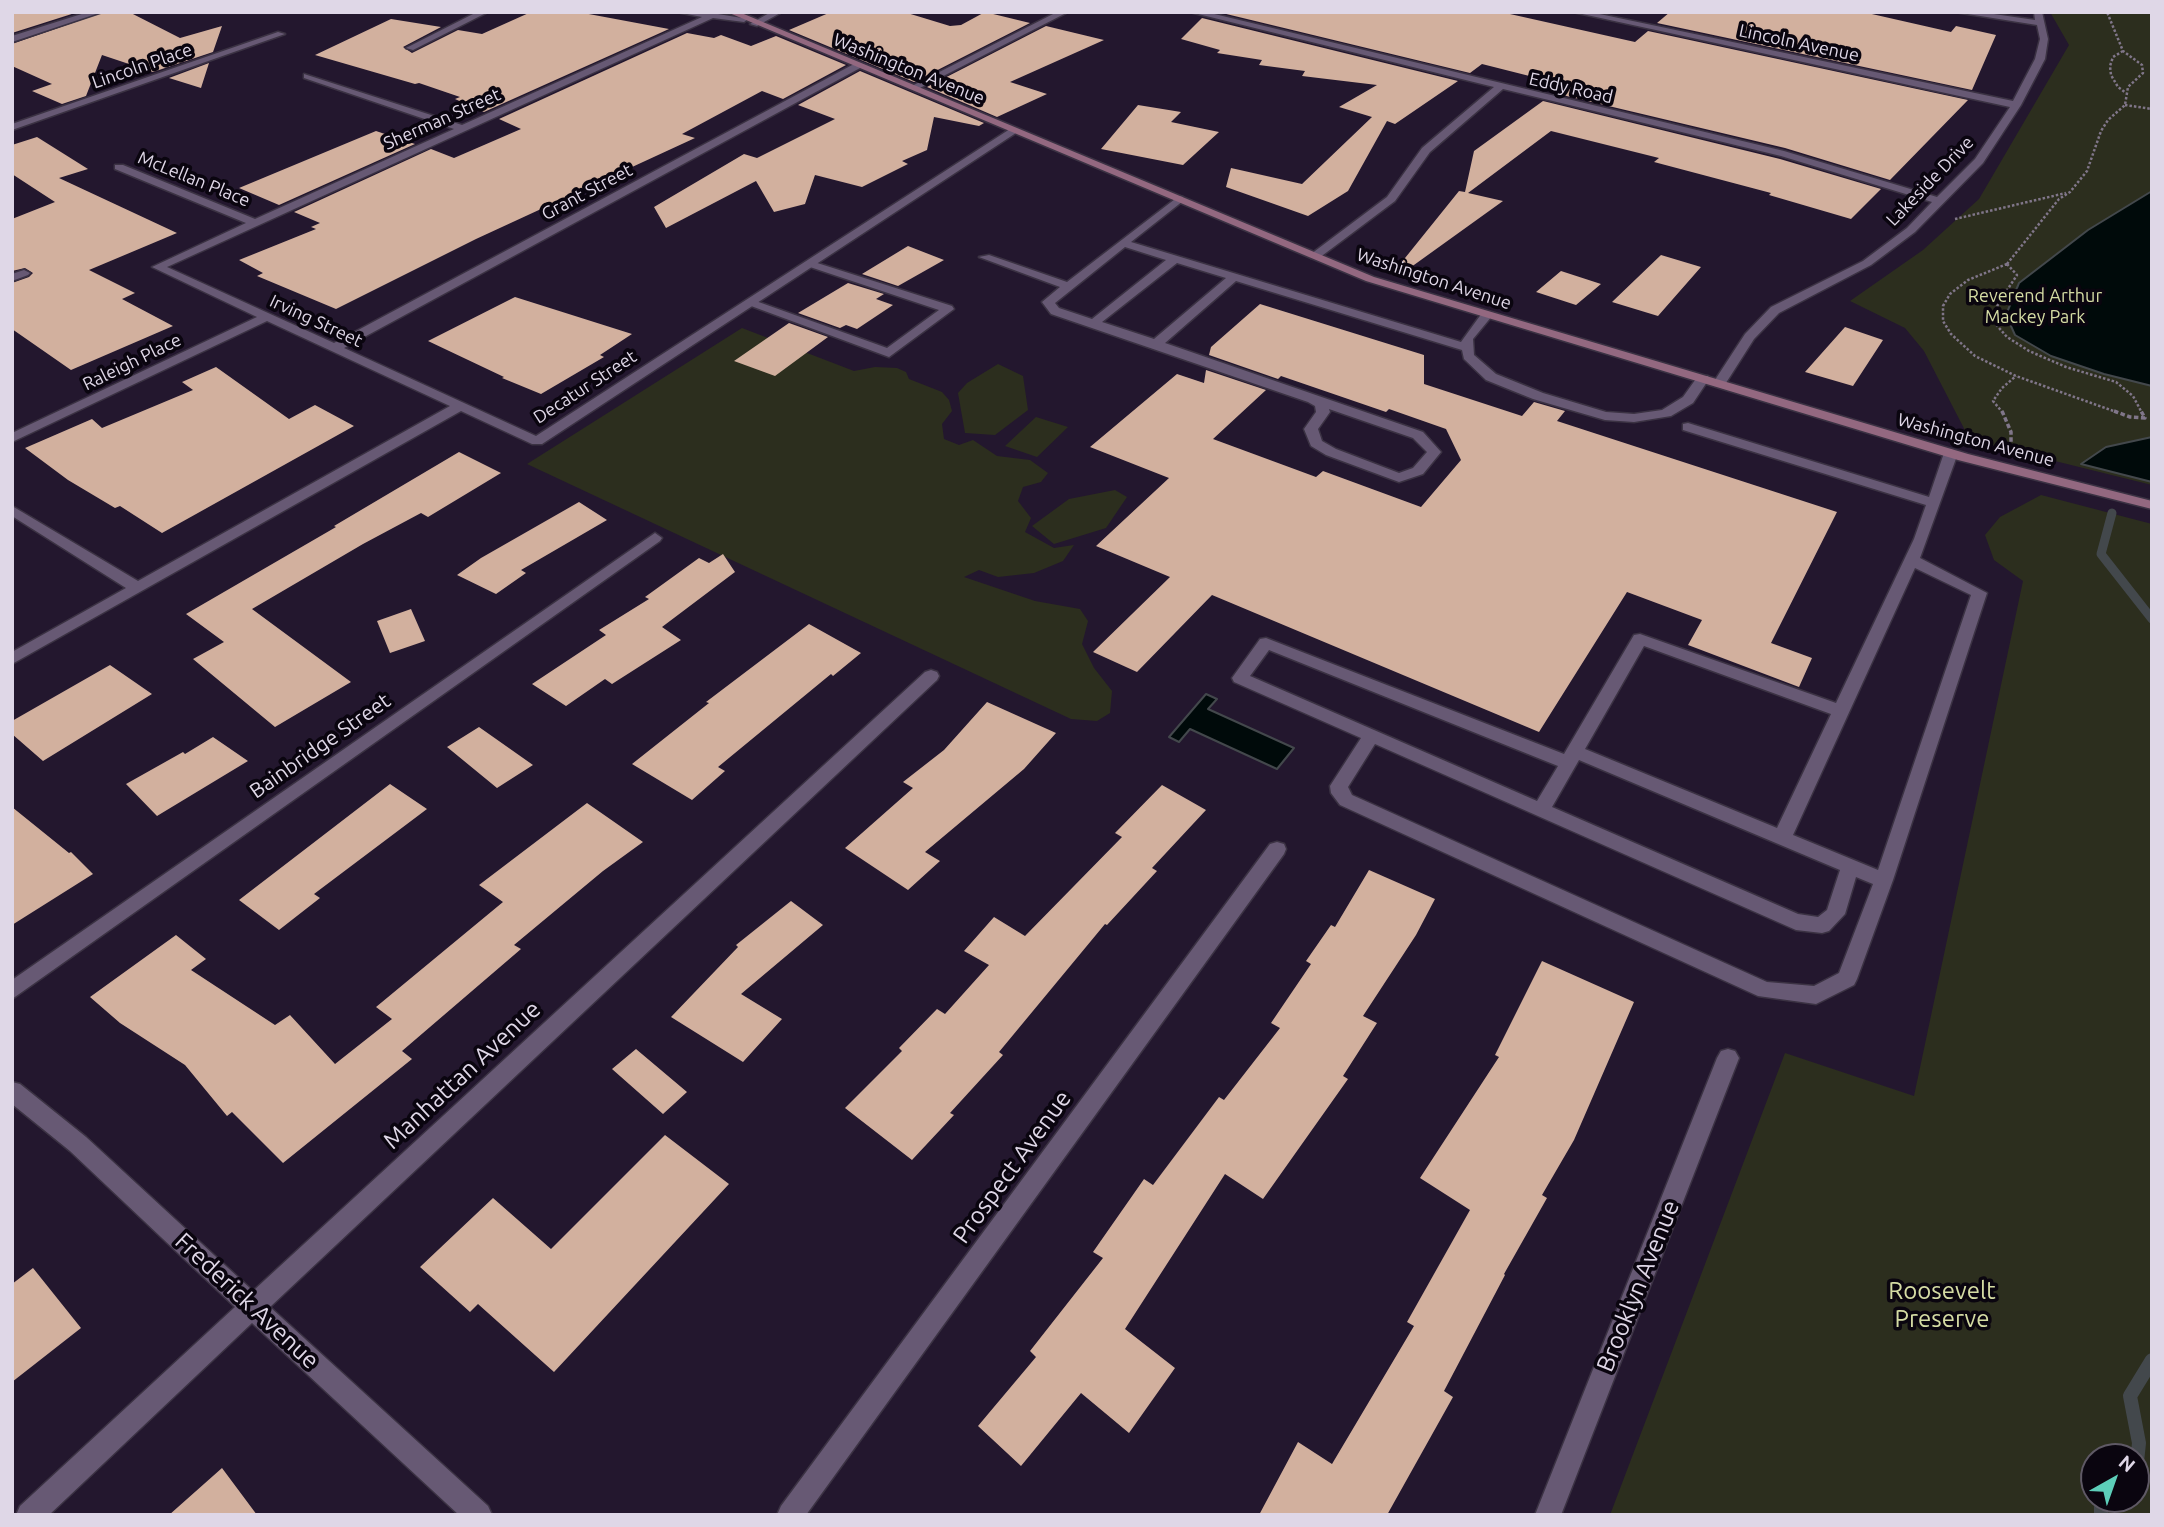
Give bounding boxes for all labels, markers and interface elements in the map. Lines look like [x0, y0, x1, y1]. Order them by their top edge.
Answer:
street label: Lincoln Avenue [1737, 20, 1861, 66]
street label: Washington Avenue [830, 29, 988, 109]
street label: Lincoln Place [89, 39, 195, 93]
street label: Eddy Road [1527, 68, 1615, 108]
street label: Sherman Street [380, 84, 504, 154]
street label: Lakeside Drive [1882, 132, 1978, 230]
street label: McLellan Place [135, 147, 253, 211]
street label: Grant Street [538, 159, 636, 225]
street label: Washington Avenue [1354, 244, 1514, 314]
park label: Reverend Arthur Mackey Park [1968, 285, 2102, 328]
street label: Irving Street [266, 290, 366, 352]
street label: Raleigh Place [79, 329, 185, 395]
street label: Decatur Street [529, 346, 641, 428]
street label: Washington Avenue [1895, 409, 2057, 471]
street label: Bainbridge Street [245, 688, 395, 804]
street label: Manhattan Avenue [378, 995, 546, 1155]
street label: Prospect Avenue [947, 1085, 1077, 1249]
street label: Brooklyn Avenue [1590, 1196, 1686, 1376]
street label: Frederick Avenue [169, 1227, 325, 1375]
park label: Roosevelt Preserve [1888, 1277, 1996, 1333]
north arrow [2080, 1443, 2150, 1513]
text: N [2115, 1450, 2140, 1476]

